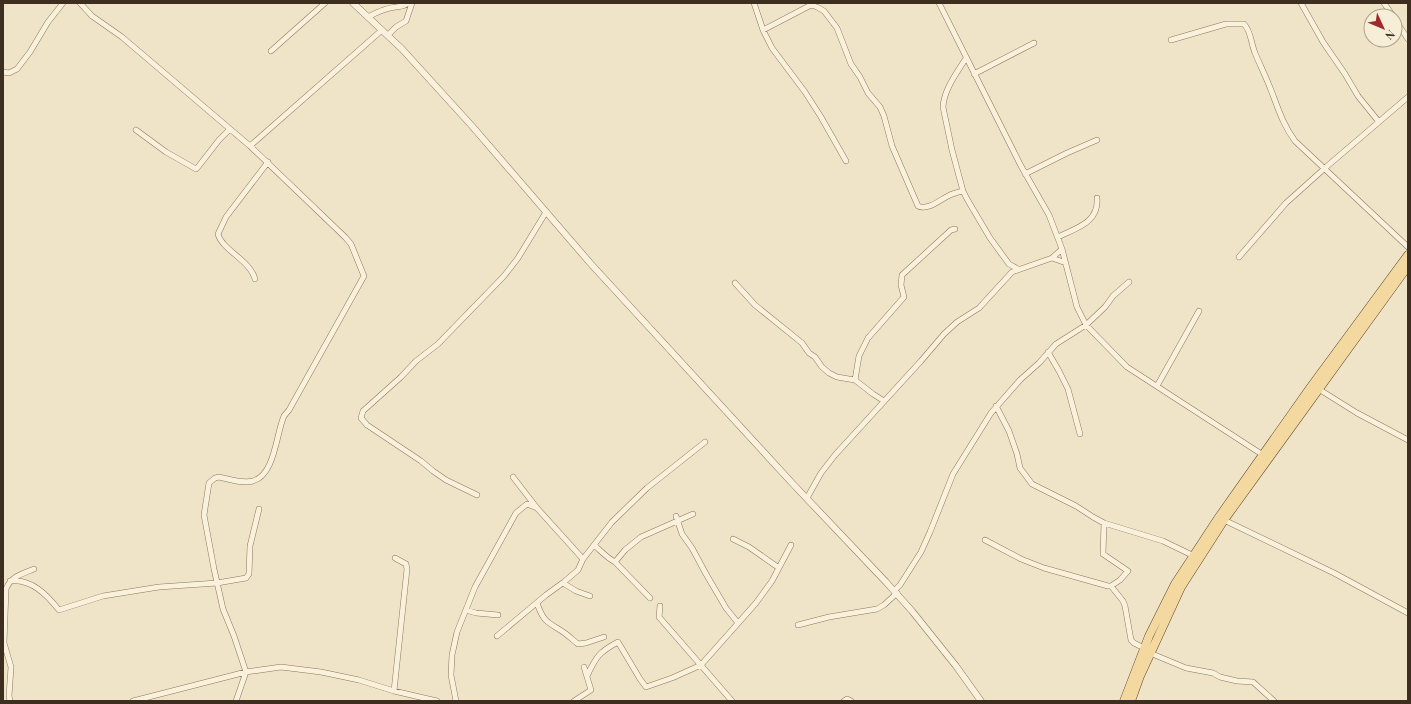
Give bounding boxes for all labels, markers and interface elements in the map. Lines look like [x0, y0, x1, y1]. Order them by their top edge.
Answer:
north arrow [1363, 8, 1403, 48]
text: N [1382, 27, 1399, 43]

